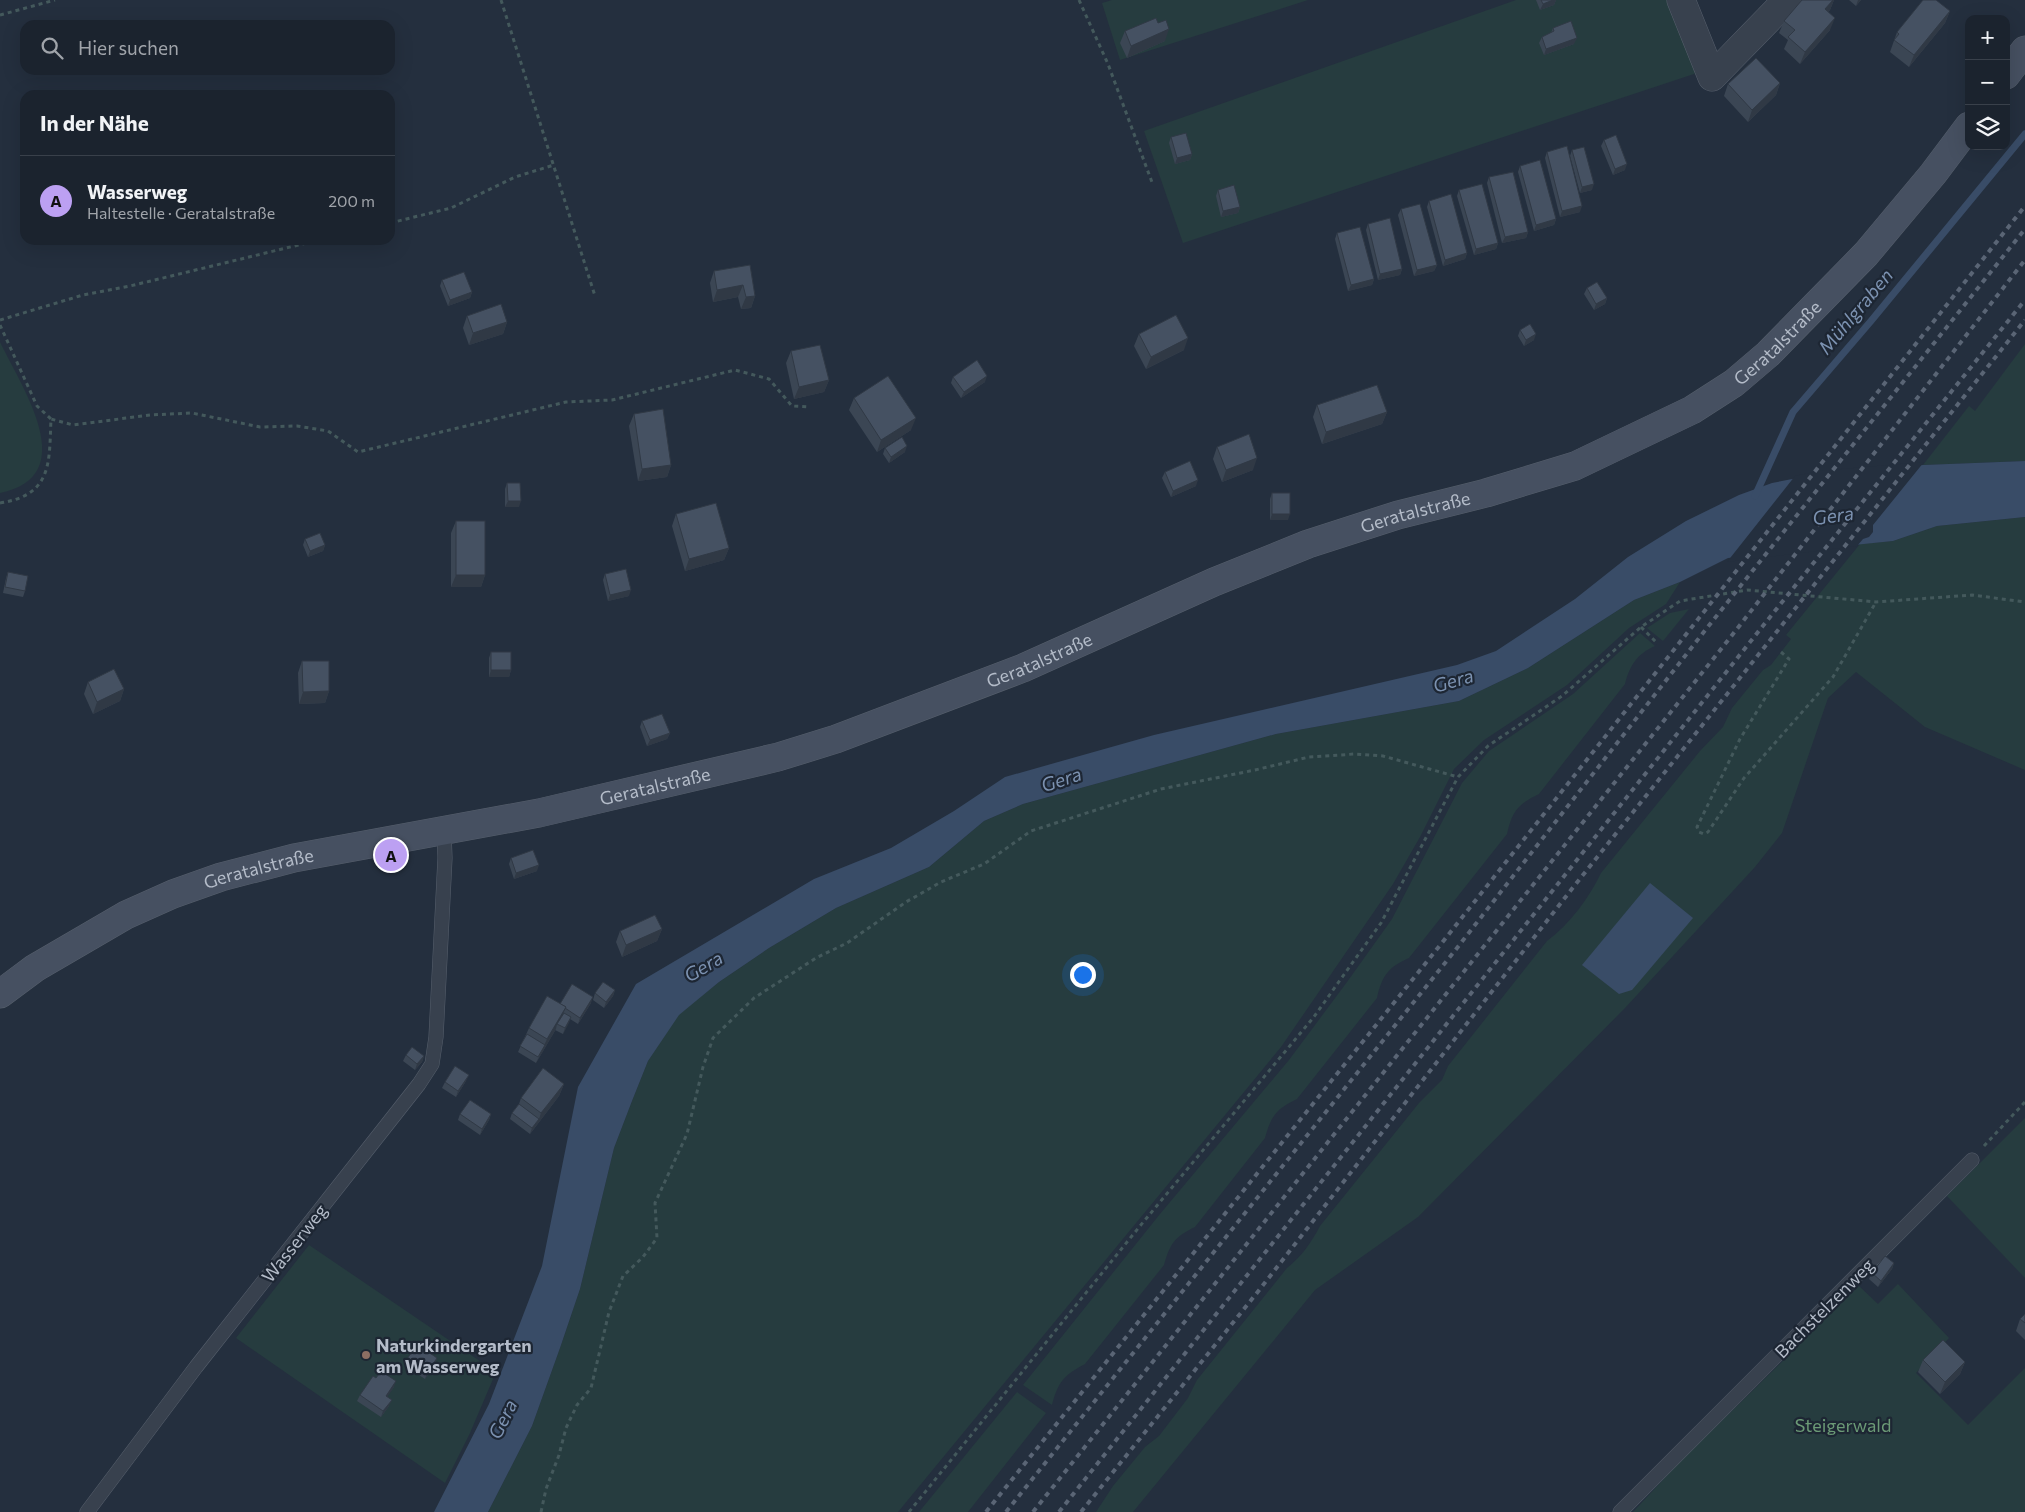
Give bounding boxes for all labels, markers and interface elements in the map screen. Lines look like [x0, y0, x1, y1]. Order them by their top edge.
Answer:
map controls [1965, 15, 2010, 150]
button: + [1965, 15, 2010, 60]
search box [20, 20, 395, 75]
icon: search [38, 34, 66, 62]
text: Hier suchen [78, 36, 179, 59]
button: − [1965, 60, 2010, 105]
button: layers [1965, 105, 2010, 150]
text: In der Nähe [40, 110, 149, 135]
text: Wasserweg [87, 180, 187, 203]
text: A [50, 191, 62, 210]
text: 200 m [328, 191, 375, 210]
text: Haltestelle · Geratalstraße [87, 203, 275, 222]
water label: Mühlgraben [1813, 264, 1897, 358]
street label: Geratalstraße [1729, 296, 1826, 390]
street label: Geratalstraße [1358, 486, 1472, 537]
water label: Gera [1811, 501, 1855, 529]
street label: Geratalstraße [983, 627, 1095, 692]
water label: Gera [1430, 663, 1476, 697]
street label: Geratalstraße [598, 762, 713, 809]
water label: Gera [1038, 762, 1084, 796]
pin: A [375, 836, 407, 874]
street label: Geratalstraße [201, 844, 315, 893]
water label: Gera [679, 945, 727, 986]
your location [1070, 962, 1096, 988]
street label: Wasserweg [257, 1199, 332, 1287]
street label: Bachstelzenweg [1770, 1254, 1878, 1362]
place label: Naturkindergarten am Wasserweg [376, 1334, 532, 1377]
marker: Naturkindergarten am Wasserweg [360, 1349, 372, 1361]
water label: Gera [483, 1395, 521, 1443]
park label: Steigerwald [1795, 1414, 1891, 1436]

